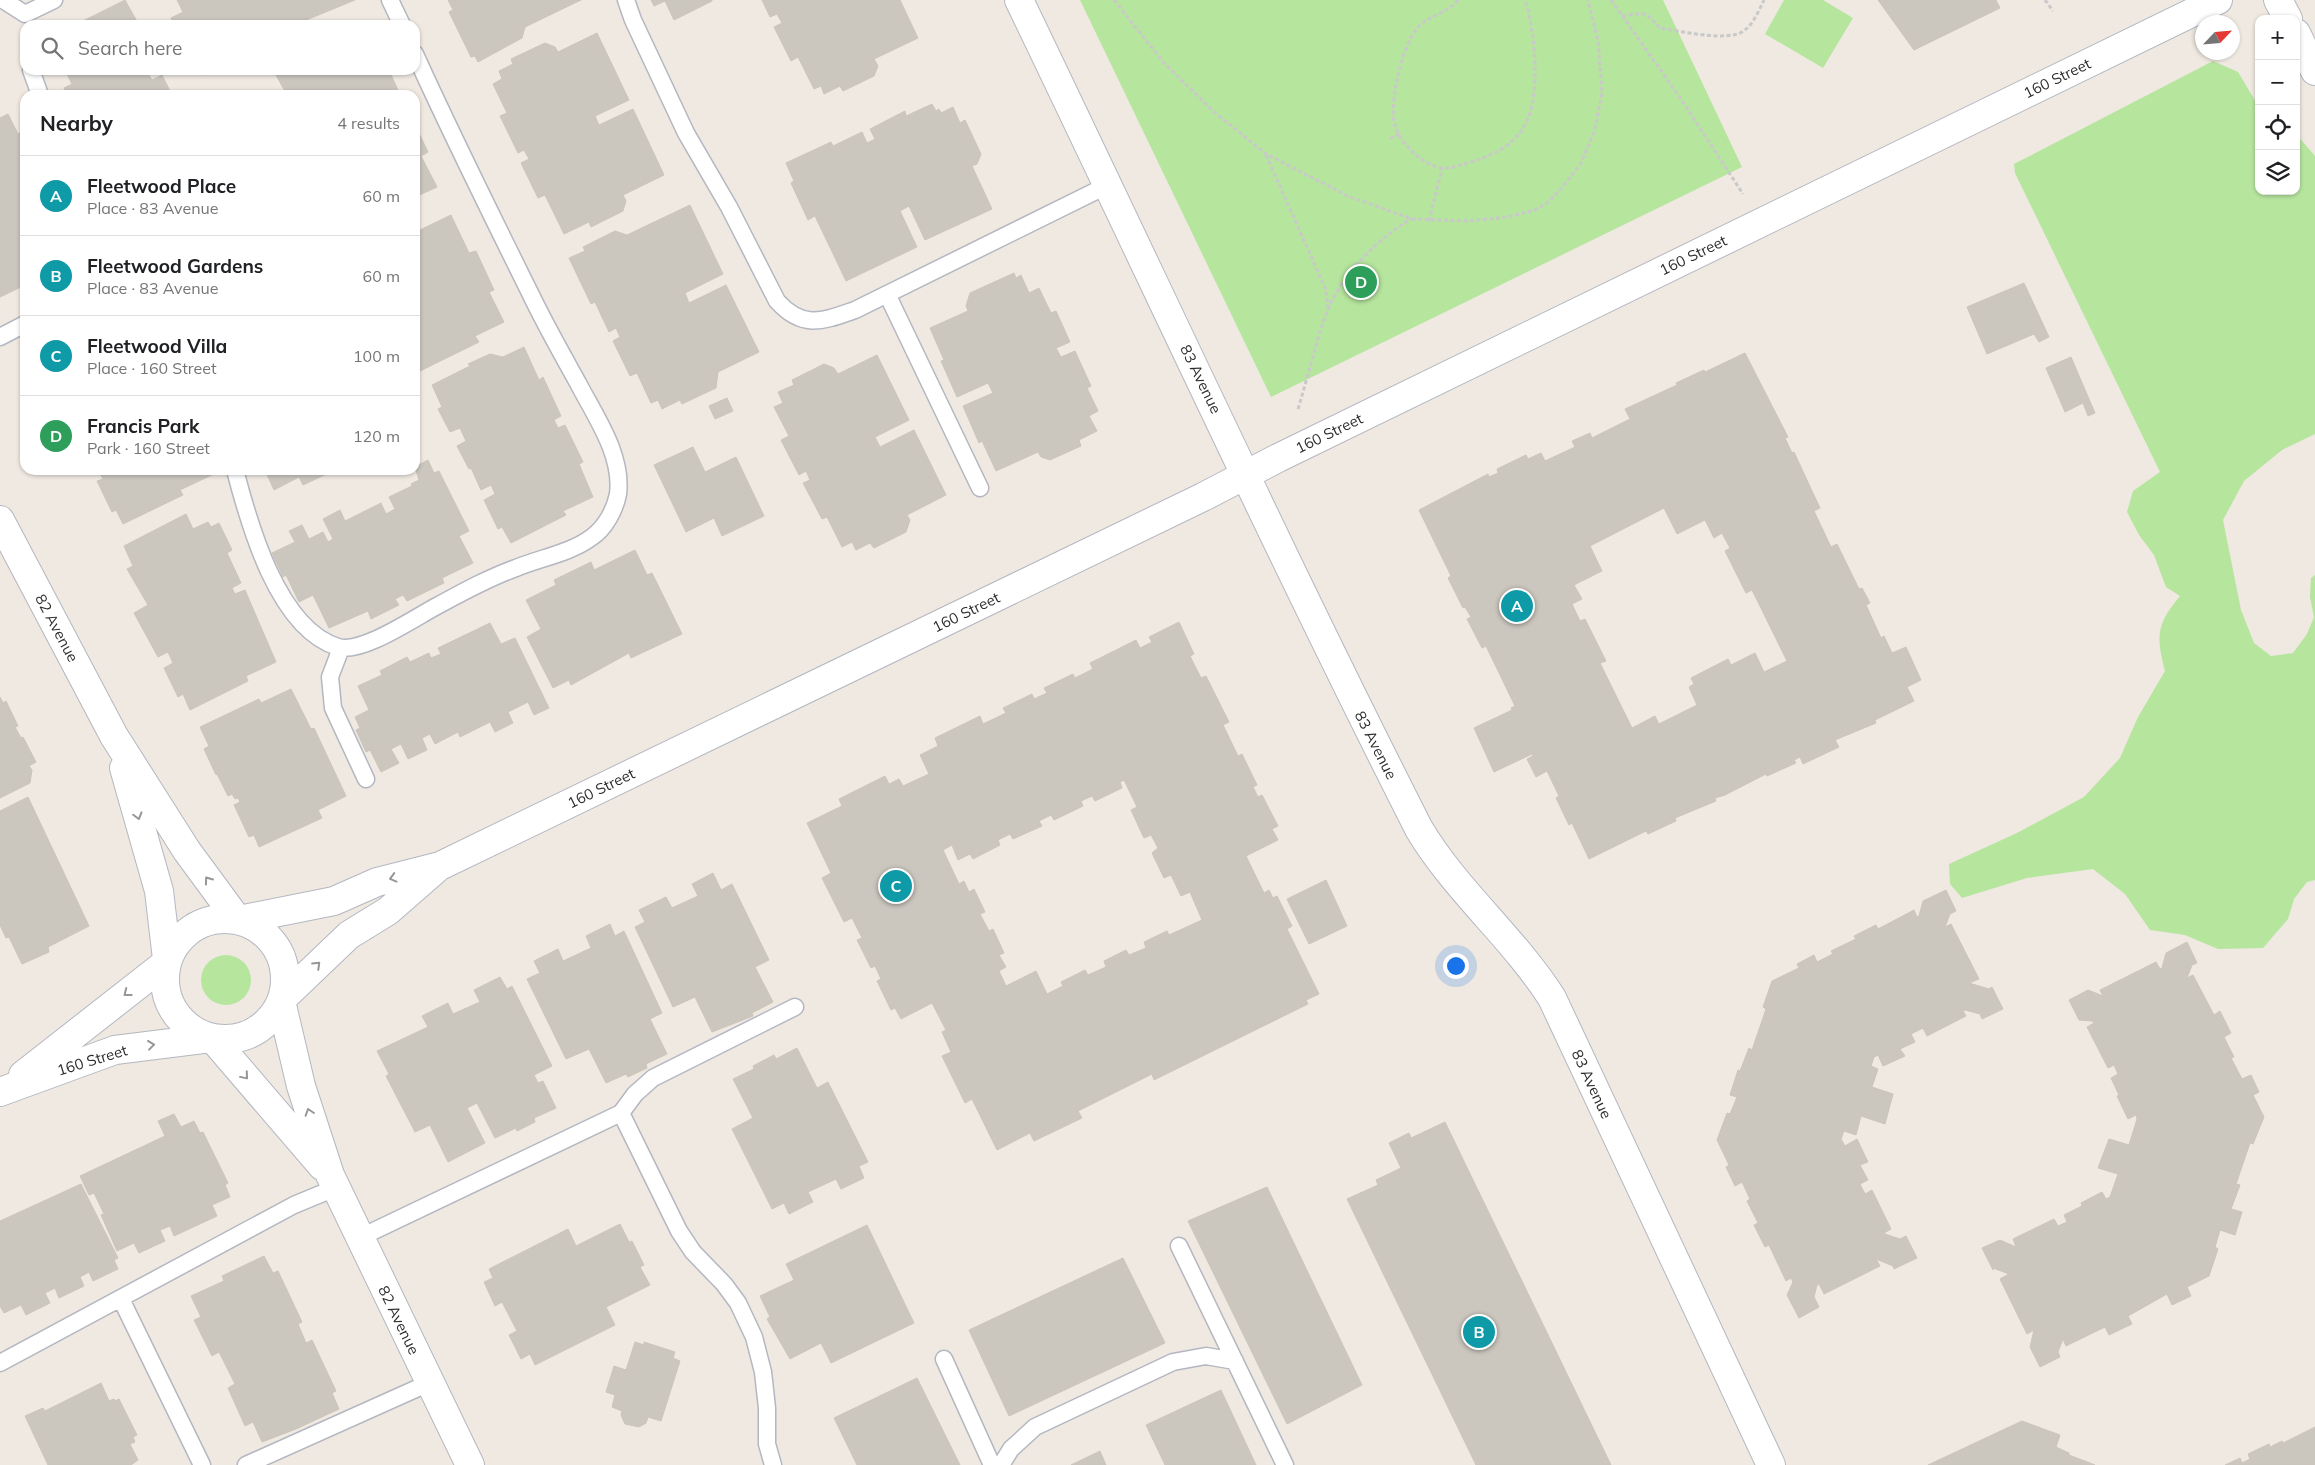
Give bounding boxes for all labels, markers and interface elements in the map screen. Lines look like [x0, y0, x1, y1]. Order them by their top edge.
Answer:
north arrow [2195, 15, 2240, 60]
map controls [2255, 15, 2300, 195]
button: + [2255, 15, 2300, 60]
search box [20, 20, 420, 75]
icon: search [38, 34, 66, 62]
text: Search here [78, 36, 182, 60]
street label: 160 Street [2020, 54, 2094, 102]
button: − [2255, 60, 2300, 105]
button: locate [2255, 105, 2300, 150]
text: Nearby [40, 110, 113, 136]
text: 4 results [337, 113, 400, 133]
button: layers [2255, 150, 2300, 195]
text: Fleetwood Place [87, 174, 236, 198]
text: A [50, 186, 62, 206]
text: 60 m [363, 186, 400, 206]
text: Place · 83 Avenue [87, 198, 218, 218]
street label: 160 Street [1656, 231, 1730, 279]
text: Fleetwood Gardens [87, 254, 263, 278]
pin: D [1345, 263, 1377, 301]
text: B [50, 266, 62, 286]
text: 60 m [363, 266, 400, 286]
text: Place · 83 Avenue [87, 278, 218, 298]
text: Fleetwood Villa [87, 334, 227, 358]
street label: 83 Avenue [1176, 342, 1226, 416]
text: C [51, 346, 61, 366]
text: 100 m [353, 346, 400, 366]
text: Place · 160 Street [87, 358, 217, 378]
street label: 160 Street [1292, 409, 1366, 457]
text: Francis Park [87, 414, 200, 438]
text: D [50, 426, 62, 446]
text: 120 m [353, 426, 400, 446]
text: Park · 160 Street [87, 438, 210, 458]
pin: A [1501, 587, 1533, 625]
street label: 160 Street [929, 588, 1003, 636]
street label: 82 Avenue [31, 591, 83, 665]
street label: 83 Avenue [1351, 708, 1401, 782]
street label: 160 Street [564, 764, 638, 812]
one-way arrow [132, 811, 142, 820]
pin: C [880, 867, 912, 905]
one-way arrow [389, 872, 398, 883]
one-way arrow [205, 877, 214, 886]
your location [1443, 953, 1469, 979]
one-way arrow [312, 962, 321, 971]
one-way arrow [124, 987, 133, 995]
street label: 160 Street [55, 1040, 129, 1080]
one-way arrow [147, 1040, 155, 1051]
street label: 83 Avenue [1568, 1046, 1616, 1122]
one-way arrow [239, 1070, 247, 1079]
one-way arrow [305, 1108, 315, 1116]
street label: 82 Avenue [374, 1283, 424, 1357]
pin: B [1463, 1313, 1495, 1351]

